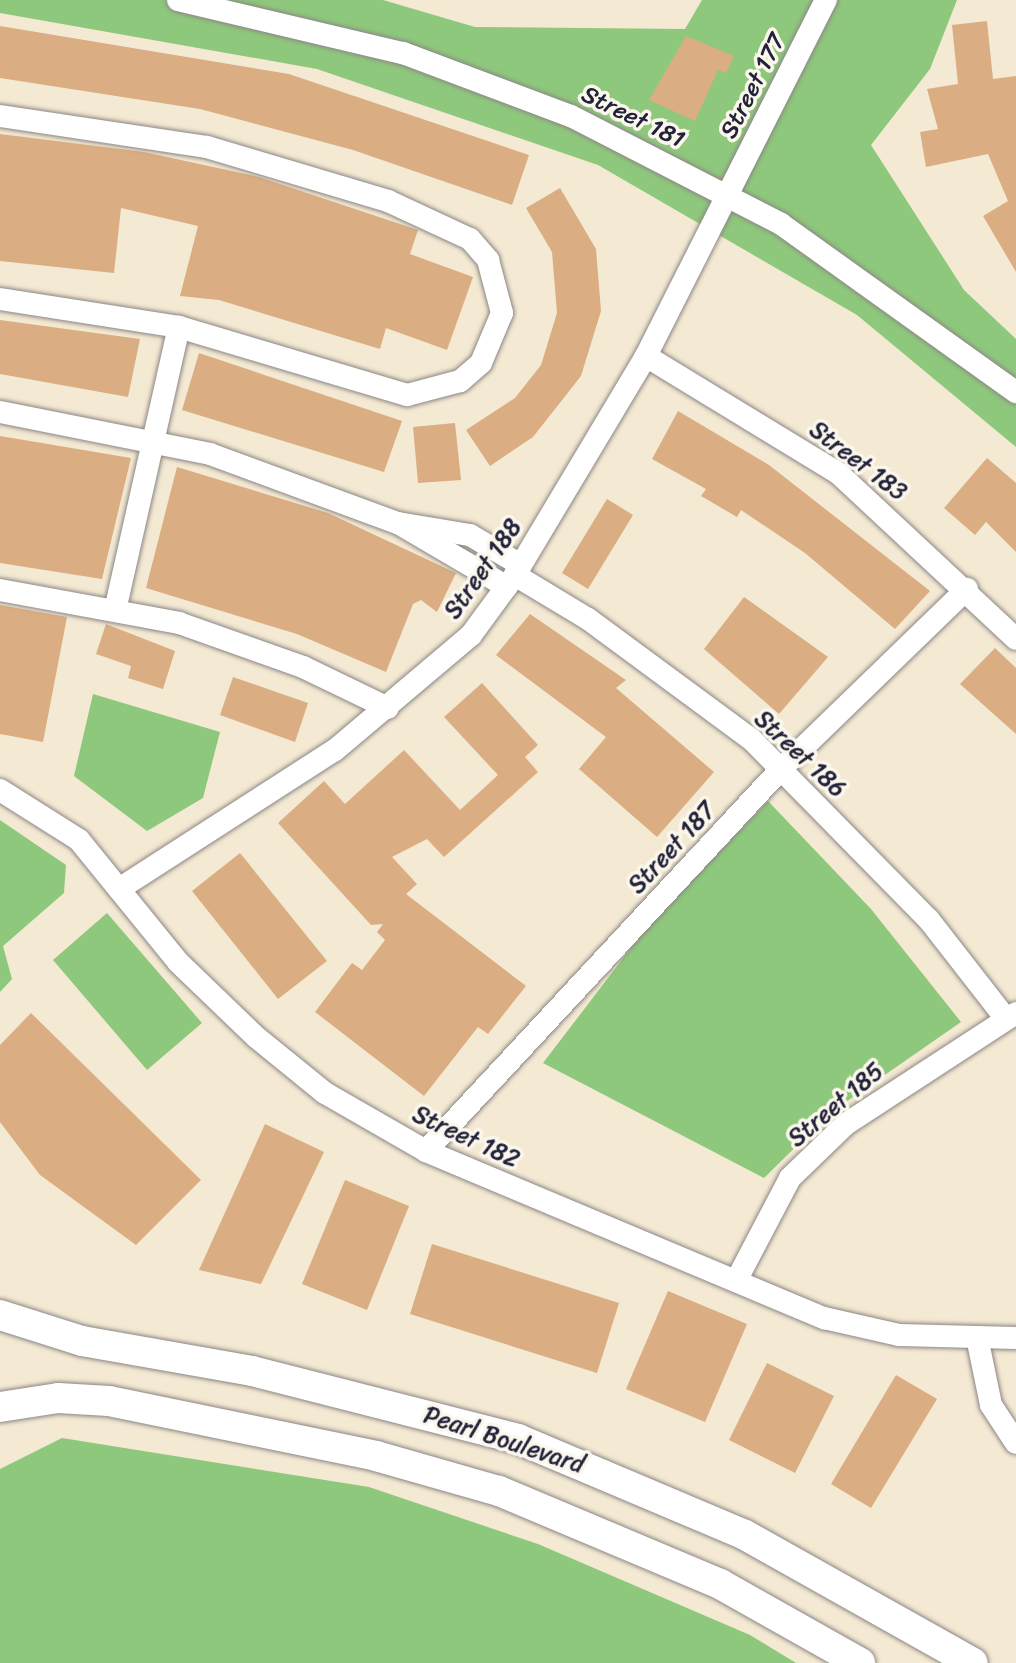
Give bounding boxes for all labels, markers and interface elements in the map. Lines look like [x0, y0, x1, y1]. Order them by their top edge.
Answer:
street label: Street 177 [714, 29, 792, 143]
street label: Street 181 [577, 80, 689, 154]
street label: Street 183 [804, 415, 912, 507]
street label: Street 188 [438, 514, 528, 624]
street label: Street 186 [748, 704, 852, 804]
street label: Street 187 [622, 796, 722, 900]
street label: Street 185 [783, 1057, 889, 1153]
street label: Street 182 [408, 1100, 524, 1174]
street label: Pearl Boulevard [421, 1401, 587, 1479]

